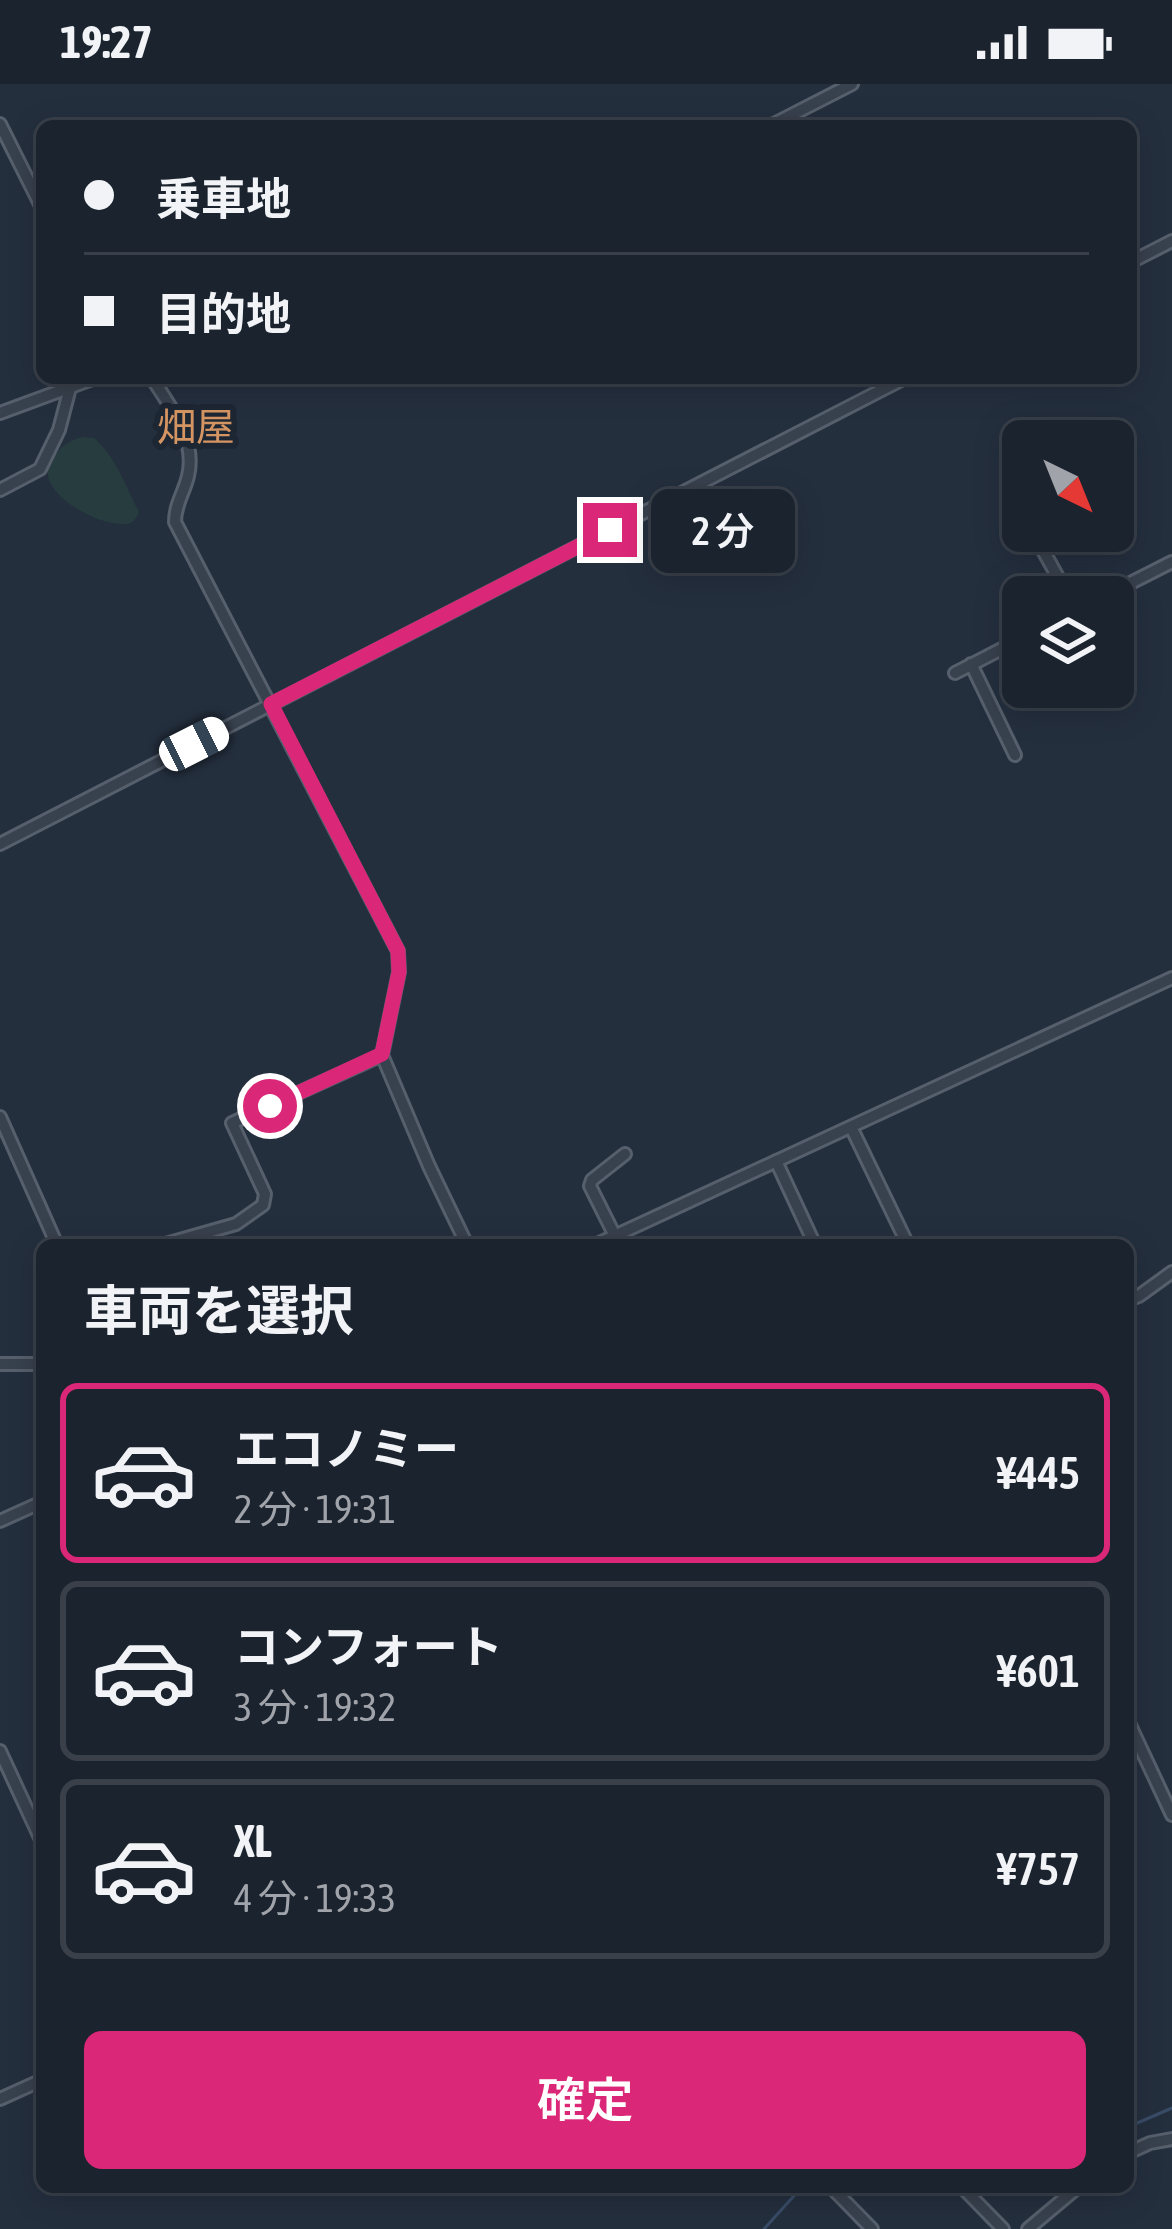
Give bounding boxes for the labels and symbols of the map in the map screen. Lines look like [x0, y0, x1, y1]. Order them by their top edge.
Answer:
district label: 畑屋 [157, 405, 235, 449]
north arrow [1002, 420, 1134, 552]
callout: 2 分 [652, 488, 796, 572]
route end [583, 503, 637, 557]
car [154, 712, 234, 776]
route start [243, 1079, 297, 1133]

